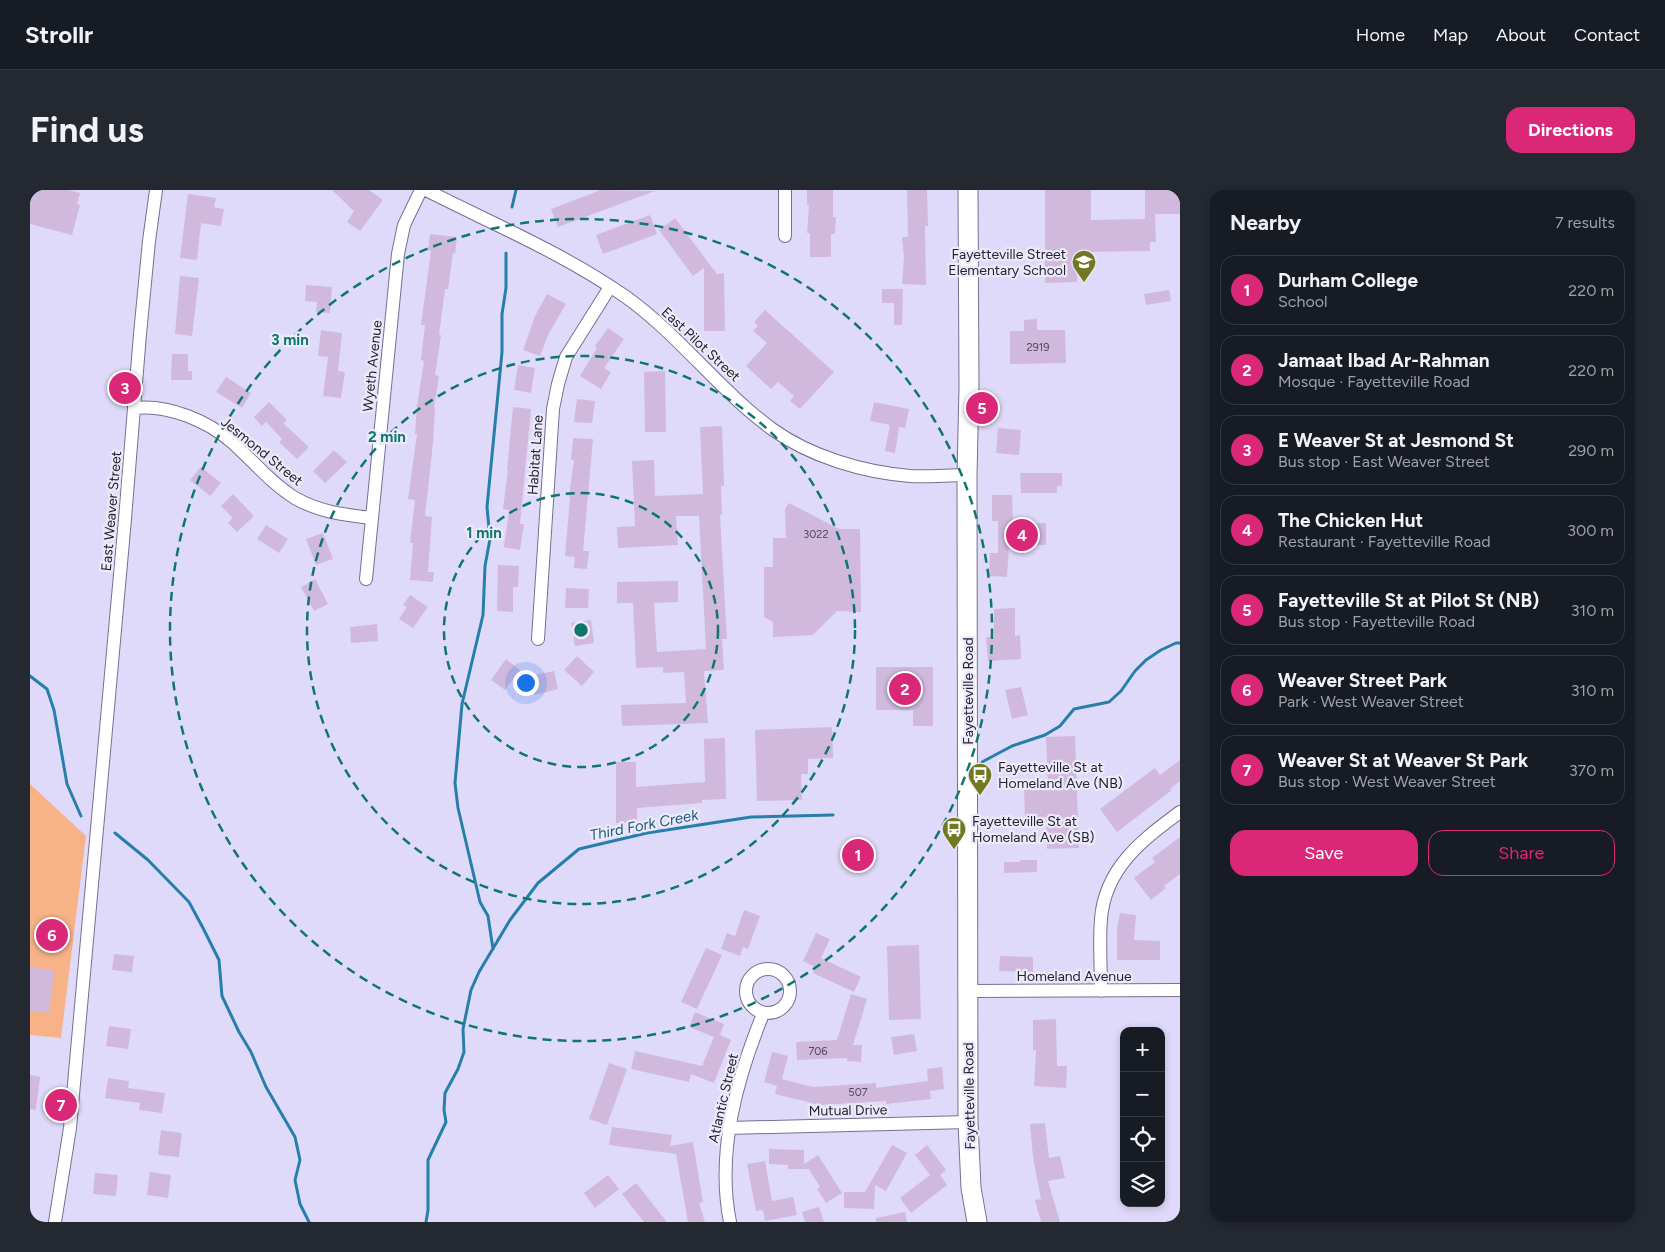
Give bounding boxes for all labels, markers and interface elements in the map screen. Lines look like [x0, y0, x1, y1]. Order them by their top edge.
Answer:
text: Strollr [25, 20, 93, 49]
text: Home [1356, 24, 1405, 46]
text: Map [1433, 24, 1468, 46]
text: About [1496, 24, 1546, 46]
text: Contact [1574, 24, 1640, 46]
button: Directions [1506, 107, 1635, 153]
text: Find us [30, 109, 144, 151]
text: Nearby [1230, 210, 1301, 235]
text: 7 results [1555, 213, 1615, 232]
place label: Fayetteville Street Elementary School [948, 246, 1066, 279]
school or university icon: Fayetteville Street Elementary School [1071, 249, 1097, 283]
text: Durham College [1278, 269, 1418, 292]
text: 1 [1244, 281, 1250, 300]
text: 220 m [1568, 281, 1614, 300]
text: School [1278, 292, 1328, 311]
street label: East Pilot Street [658, 304, 743, 385]
street label: Wyeth Avenue [359, 319, 386, 413]
text: 3 min [271, 331, 309, 349]
house number: 2919 [1026, 341, 1050, 354]
text: Jamaat Ibad Ar-Rahman [1278, 349, 1490, 372]
text: 2 [1242, 361, 1252, 380]
text: 220 m [1568, 361, 1614, 380]
pin: 3 [109, 369, 141, 407]
text: Mosque · Fayetteville Road [1278, 372, 1470, 391]
pin: 5 [966, 389, 998, 427]
street label: Jesmond Street [217, 413, 306, 489]
street label: Habitat Lane [524, 414, 547, 496]
text: 2 min [368, 428, 406, 446]
text: E Weaver St at Jesmond St [1278, 429, 1514, 452]
text: 3 [1243, 441, 1251, 460]
text: 290 m [1568, 441, 1614, 460]
street label: East Weaver Street [98, 450, 125, 572]
text: Bus stop · East Weaver Street [1278, 452, 1490, 471]
text: The Chicken Hut [1278, 509, 1423, 532]
pin: 4 [1006, 516, 1038, 554]
text: 4 [1242, 521, 1252, 540]
text: 300 m [1567, 521, 1614, 540]
text: 1 min [466, 524, 502, 542]
house number: 3022 [803, 528, 829, 541]
text: Restaurant · Fayetteville Road [1278, 532, 1491, 551]
text: Fayetteville St at Pilot St (NB) [1278, 589, 1539, 612]
text: 5 [1242, 601, 1252, 620]
text: 310 m [1571, 601, 1614, 620]
text: Bus stop · Fayetteville Road [1278, 612, 1475, 631]
centre of rings [572, 621, 590, 639]
street label: Fayetteville Road [960, 637, 977, 745]
text: Weaver Street Park [1278, 669, 1447, 692]
your location [513, 670, 539, 696]
pin: 2 [889, 670, 921, 708]
text: 6 [1242, 681, 1252, 700]
text: 310 m [1571, 681, 1614, 700]
text: Park · West Weaver Street [1278, 692, 1464, 711]
text: Weaver St at Weaver St Park [1278, 749, 1528, 772]
place label: Fayetteville St at Homeland Ave (NB) [998, 759, 1123, 792]
text: 7 [1243, 761, 1251, 780]
text: 370 m [1569, 761, 1614, 780]
bus stop icon: Fayetteville St at Homeland Ave (NB) [967, 762, 993, 796]
text: Bus stop · West Weaver Street [1278, 772, 1496, 791]
water label: Third Fork Creek [588, 806, 701, 844]
place label: Fayetteville St at Homeland Ave (SB) [972, 813, 1094, 846]
bus stop icon: Fayetteville St at Homeland Ave (SB) [941, 816, 967, 850]
button: Save [1230, 830, 1418, 876]
button: Share [1428, 830, 1615, 876]
pin: 1 [842, 836, 874, 874]
pin: 6 [36, 916, 68, 954]
street label: Homeland Avenue [1016, 968, 1132, 985]
map controls [1120, 1027, 1165, 1207]
button: + [1120, 1027, 1165, 1072]
street label: Fayetteville Road [960, 1042, 979, 1150]
house number: 706 [808, 1045, 828, 1058]
street label: Atlantic Street [705, 1052, 742, 1145]
button: − [1120, 1072, 1165, 1117]
pin: 7 [45, 1086, 77, 1124]
house number: 507 [848, 1086, 868, 1099]
street label: Mutual Drive [808, 1101, 888, 1120]
button: locate [1120, 1117, 1165, 1162]
button: layers [1120, 1162, 1165, 1207]

